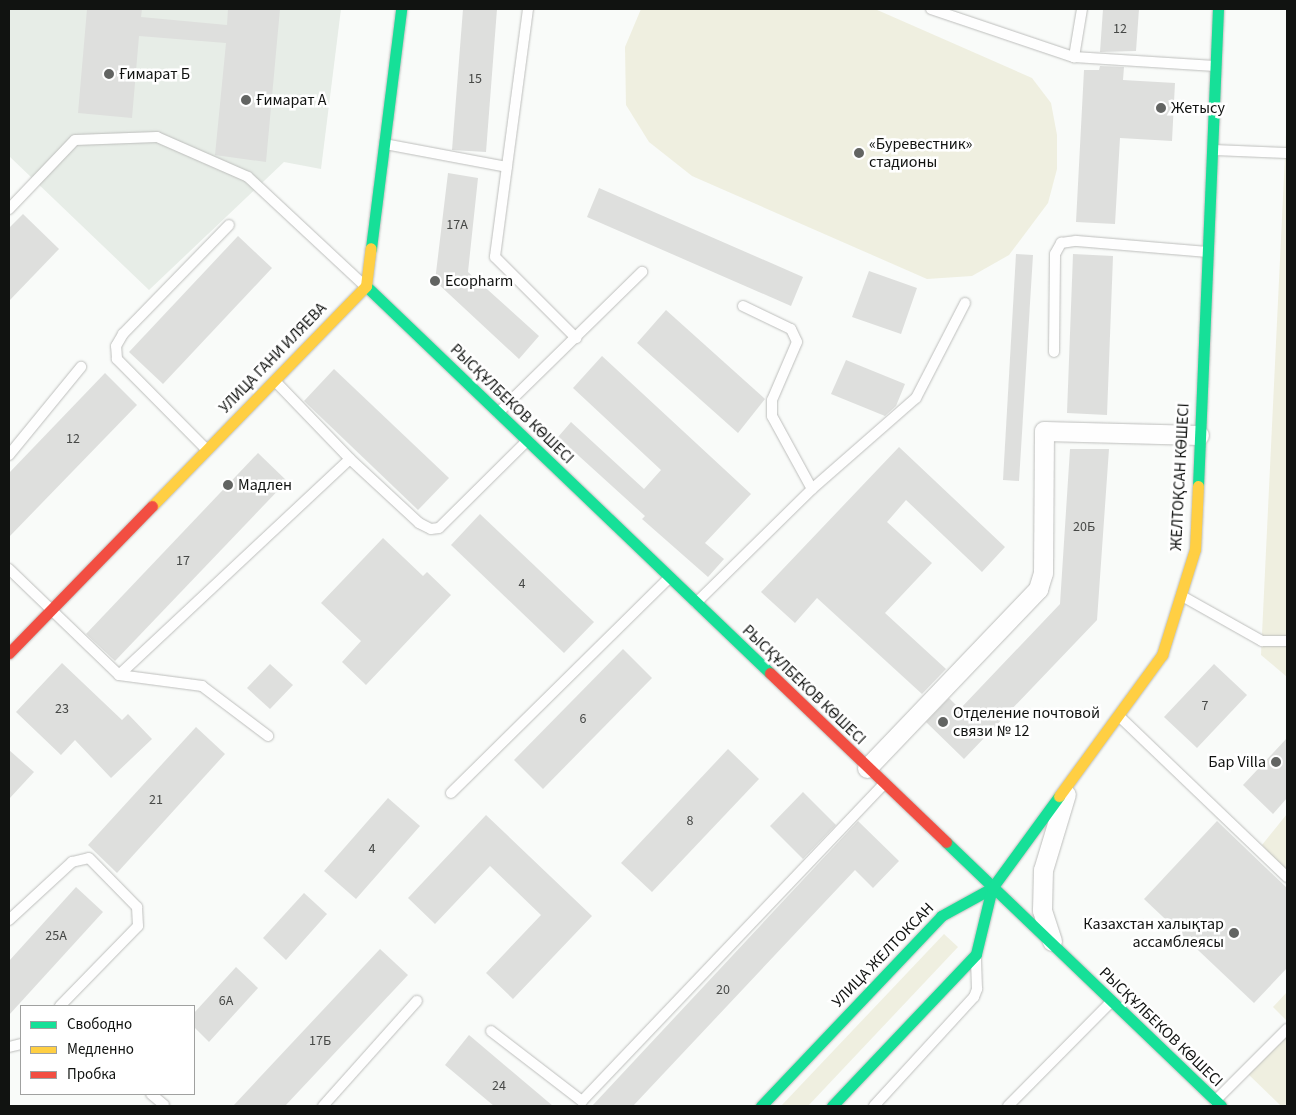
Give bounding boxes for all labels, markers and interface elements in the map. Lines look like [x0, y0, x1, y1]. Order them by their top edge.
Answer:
house number: 12 [1113, 21, 1127, 37]
place label: Ғимарат Б [119, 64, 190, 84]
marker: Ғимарат Б [103, 68, 115, 80]
house number: 15 [468, 71, 482, 87]
place label: Ғимарат А [256, 90, 326, 110]
marker: Ғимарат А [240, 94, 252, 106]
place label: Жетысу [1171, 98, 1225, 118]
marker: Жетысу [1155, 102, 1167, 114]
place label: «Буревестник» стадионы [869, 134, 972, 172]
marker: «Буревестник» стадионы [853, 147, 865, 159]
house number: 17А [446, 217, 468, 233]
place label: Ecopharm [445, 271, 513, 291]
marker: Ecopharm [429, 275, 441, 287]
street label: УЛИЦА ГАНИ ИЛЯЕВА [215, 299, 331, 417]
street label: РЫСҚҰЛБЕКОВ КӨШЕСІ [446, 340, 578, 468]
street label: ЖЕЛТОҚСАН КӨШЕСІ [1167, 403, 1193, 551]
house number: 12 [66, 431, 80, 447]
place label: Мадлен [238, 475, 292, 495]
marker: Мадлен [222, 479, 234, 491]
house number: 20Б [1073, 519, 1095, 535]
house number: 17 [176, 553, 190, 569]
house number: 4 [519, 576, 525, 592]
street label: РЫСҚҰЛБЕКОВ КӨШЕСІ [738, 621, 870, 749]
house number: 7 [1202, 698, 1208, 714]
house number: 23 [55, 701, 69, 717]
place label: Отделение почтовой связи № 12 [953, 703, 1100, 741]
house number: 6 [580, 711, 586, 727]
marker: Отделение почтовой связи № 12 [937, 716, 949, 728]
place label: Бар Villa [1208, 752, 1266, 772]
marker: Бар Villa [1270, 756, 1282, 768]
house number: 21 [149, 792, 163, 808]
house number: 8 [687, 813, 693, 829]
house number: 4 [369, 841, 375, 857]
street label: УЛИЦА ЖЕЛТОКСАН [828, 899, 938, 1011]
place label: Казахстан халықтар ассамблеясы [1083, 914, 1224, 952]
marker: Казахстан халықтар ассамблеясы [1228, 927, 1240, 939]
house number: 25А [45, 928, 67, 944]
street label: РЫСҚҰЛБЕКОВ КӨШЕСІ [1095, 963, 1227, 1091]
house number: 20 [716, 982, 730, 998]
house number: 6А [219, 993, 233, 1009]
legend [20, 1005, 195, 1095]
text: Свободно [67, 1014, 132, 1035]
house number: 17Б [309, 1033, 331, 1049]
text: Медленно [67, 1039, 134, 1060]
text: Пробка [67, 1064, 116, 1085]
house number: 24 [492, 1078, 506, 1094]

